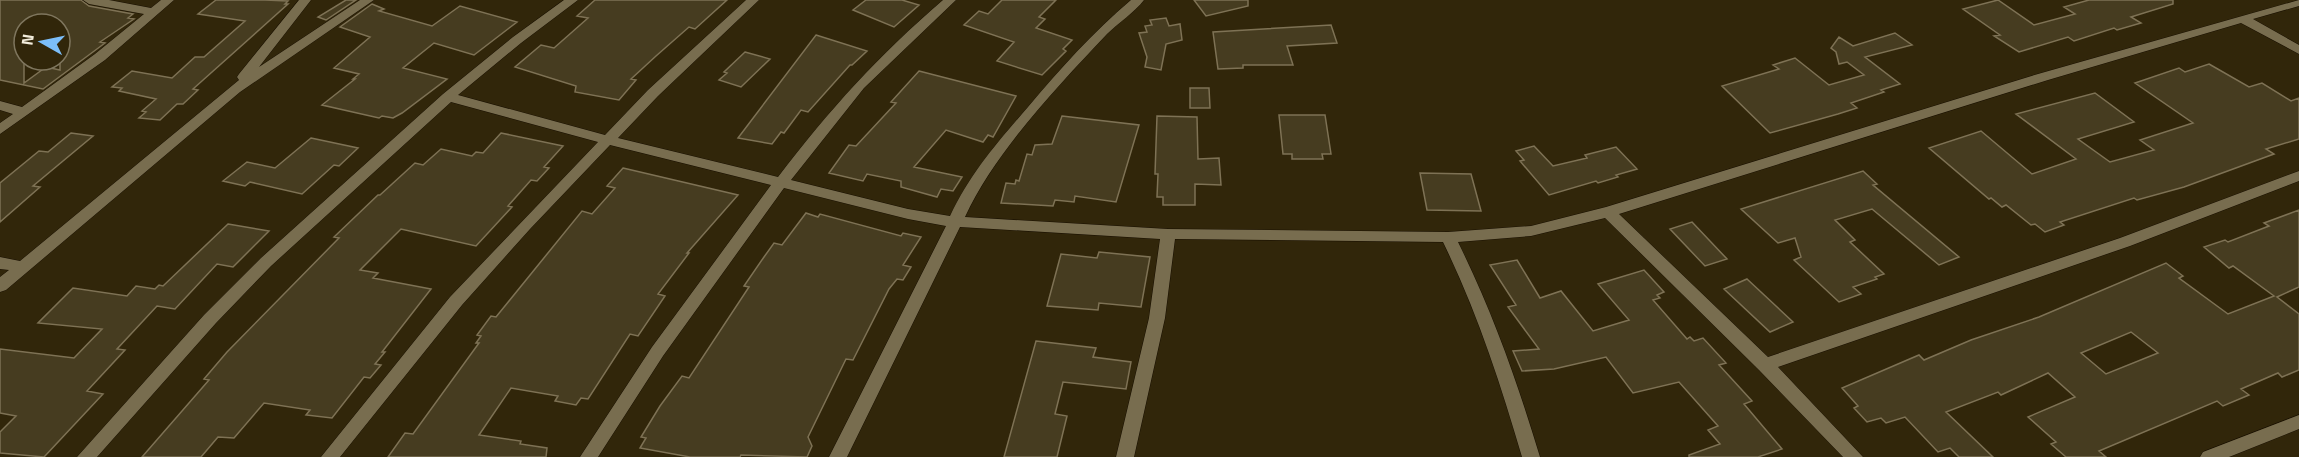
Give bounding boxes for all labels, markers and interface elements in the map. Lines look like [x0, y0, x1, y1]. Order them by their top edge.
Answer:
north arrow [12, 12, 72, 72]
text: N [14, 32, 40, 47]

